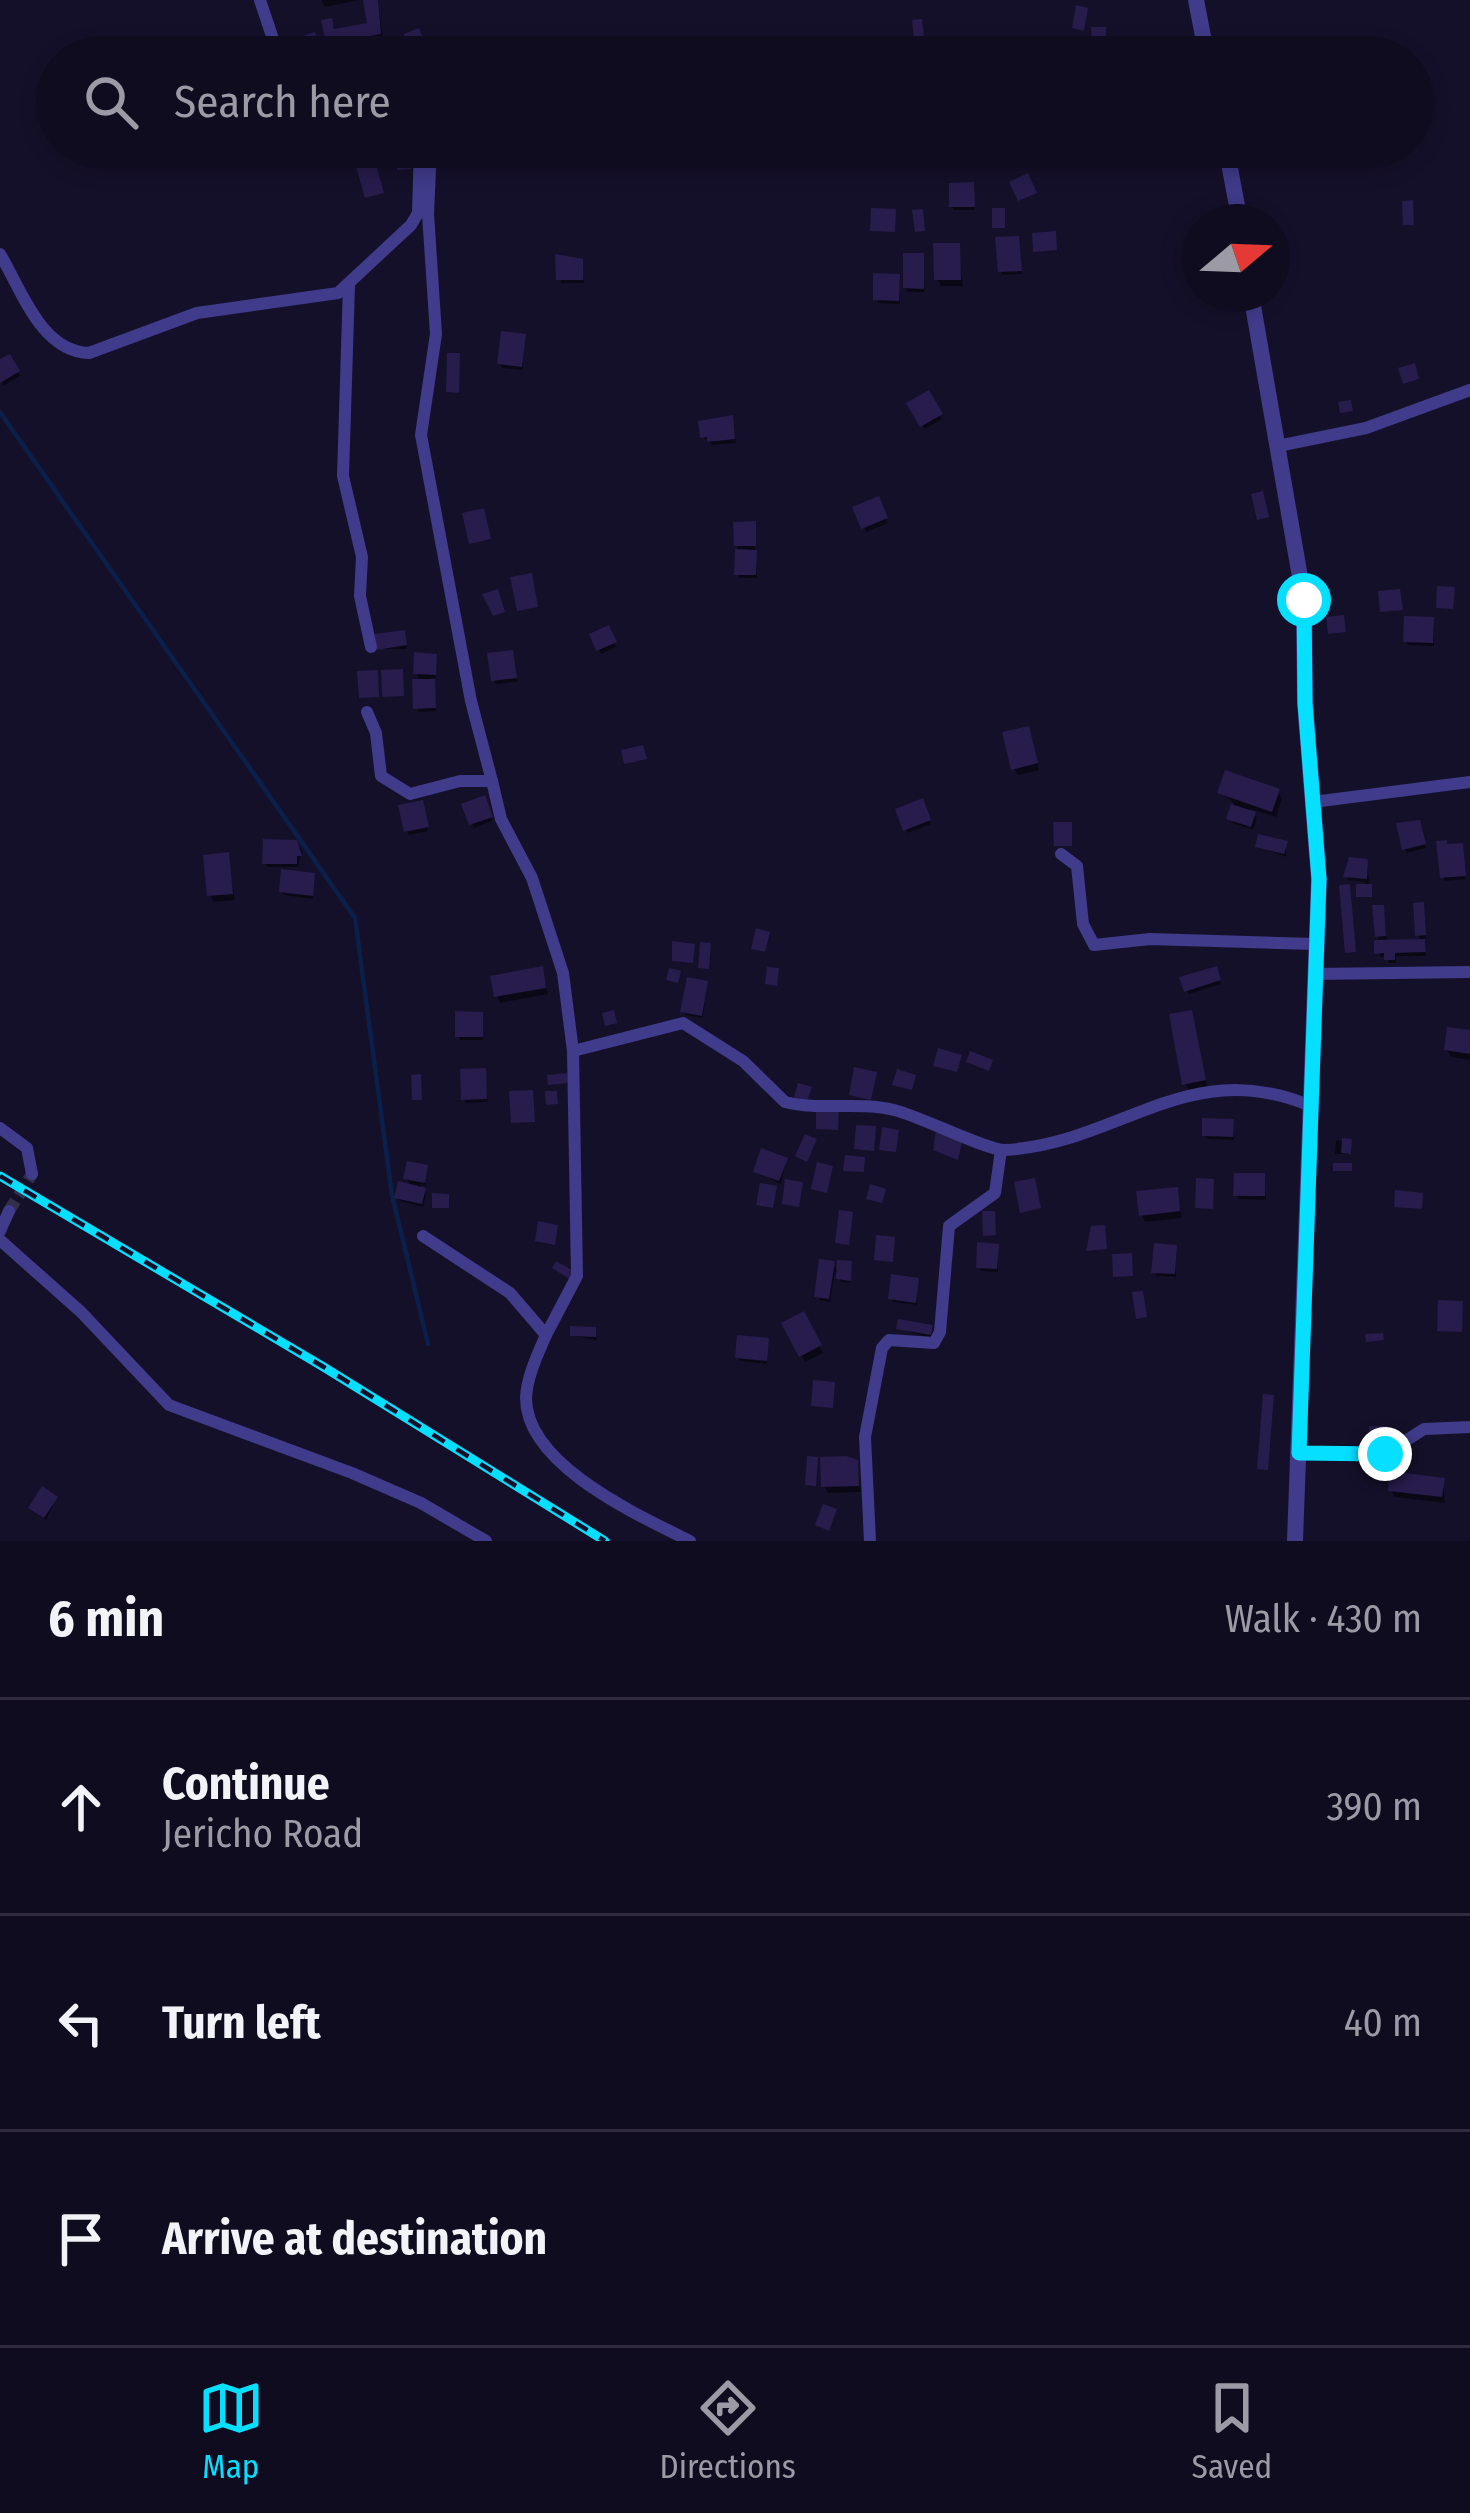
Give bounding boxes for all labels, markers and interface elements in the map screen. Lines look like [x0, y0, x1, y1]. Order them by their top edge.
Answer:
search box [36, 36, 1434, 168]
icon: search [78, 69, 144, 135]
text: Search here [174, 75, 391, 129]
north arrow [1182, 204, 1290, 312]
route start [1277, 573, 1331, 627]
route end [1358, 1427, 1412, 1481]
text: 6 min [48, 1588, 164, 1650]
text: Walk · 430 m [1225, 1596, 1422, 1642]
text: Continue [162, 1757, 330, 1811]
icon: ahead [48, 1774, 114, 1840]
text: 390 m [1326, 1784, 1422, 1830]
text: Jericho Road [162, 1811, 363, 1857]
icon: left [48, 1990, 114, 2056]
text: Turn left [162, 1996, 321, 2050]
text: 40 m [1344, 2000, 1422, 2046]
icon: arrive [48, 2206, 114, 2272]
text: Arrive at destination [162, 2212, 547, 2266]
tab: Map [198, 2375, 264, 2487]
tab: Directions [659, 2375, 796, 2487]
tab: Saved [1192, 2375, 1272, 2487]

